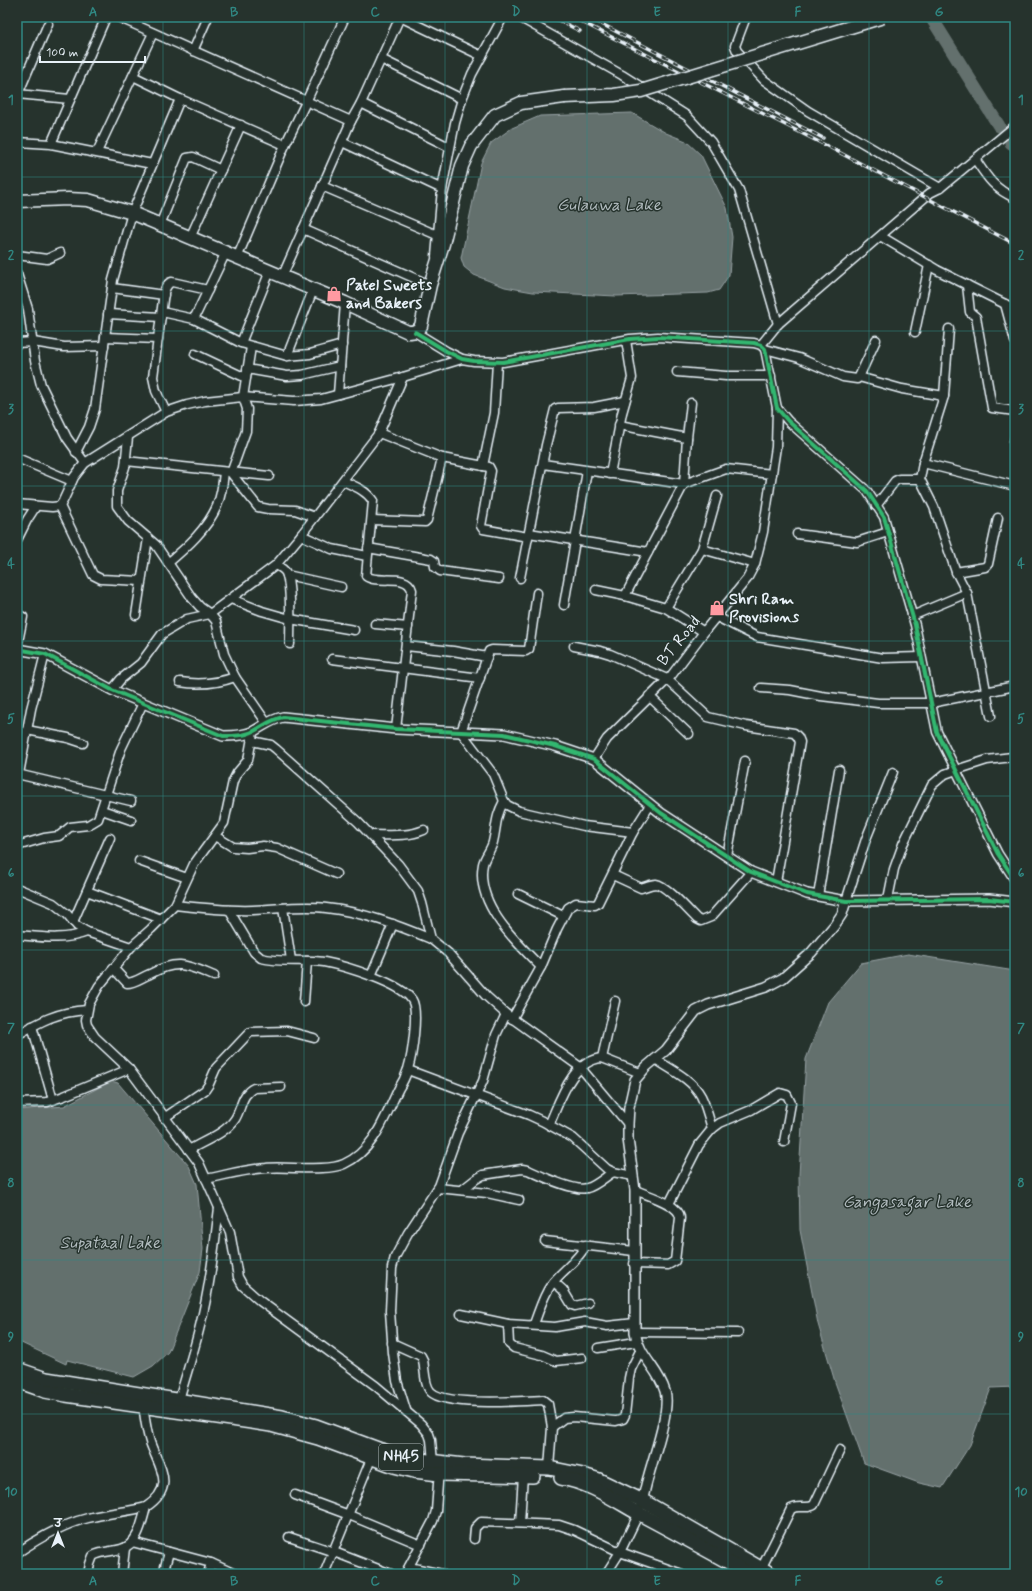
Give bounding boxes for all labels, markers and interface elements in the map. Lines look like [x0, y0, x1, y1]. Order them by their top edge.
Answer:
text: A [89, 4, 97, 21]
text: B [230, 4, 239, 21]
text: C [370, 4, 380, 21]
text: D [512, 4, 521, 21]
text: E [653, 4, 661, 21]
text: F [795, 4, 802, 21]
text: G [935, 4, 944, 21]
scale bar [40, 38, 145, 64]
text: 100 m [46, 45, 78, 61]
text: 1 [8, 92, 14, 109]
text: 1 [1018, 92, 1024, 109]
water label: Gulauwa Lake [557, 194, 662, 216]
text: 2 [8, 247, 15, 264]
text: 2 [1018, 247, 1025, 264]
place label: Patel Sweets and Bakers [346, 275, 433, 314]
shop icon: Patel Sweets and Bakers [325, 285, 343, 303]
text: 3 [8, 401, 14, 418]
text: 3 [1018, 401, 1024, 418]
text: 4 [7, 556, 15, 573]
text: 4 [1017, 556, 1025, 573]
place label: Shri Ram Provisions [729, 589, 800, 628]
shop icon: Shri Ram Provisions [708, 599, 726, 617]
street label: BT Road [652, 612, 706, 670]
text: 5 [7, 711, 15, 728]
text: 5 [1017, 711, 1025, 728]
text: 6 [8, 865, 15, 882]
text: 6 [1018, 865, 1025, 882]
text: 7 [7, 1020, 15, 1037]
text: 7 [1017, 1020, 1025, 1037]
text: 8 [7, 1175, 15, 1192]
text: 8 [1017, 1175, 1025, 1192]
water label: Gangasagar Lake [843, 1191, 972, 1215]
water label: Supataal Lake [60, 1232, 161, 1254]
text: 9 [8, 1329, 15, 1346]
text: 9 [1018, 1329, 1025, 1346]
road number: NH45 [379, 1444, 423, 1470]
text: 10 [4, 1484, 18, 1501]
text: 10 [1014, 1484, 1028, 1501]
north arrow [38, 1513, 78, 1553]
text: उ [53, 1517, 63, 1531]
text: A [89, 1573, 97, 1590]
text: B [230, 1573, 239, 1590]
text: C [370, 1573, 380, 1590]
text: D [512, 1573, 521, 1590]
text: E [653, 1573, 661, 1590]
text: F [795, 1573, 802, 1590]
text: G [935, 1573, 944, 1590]

